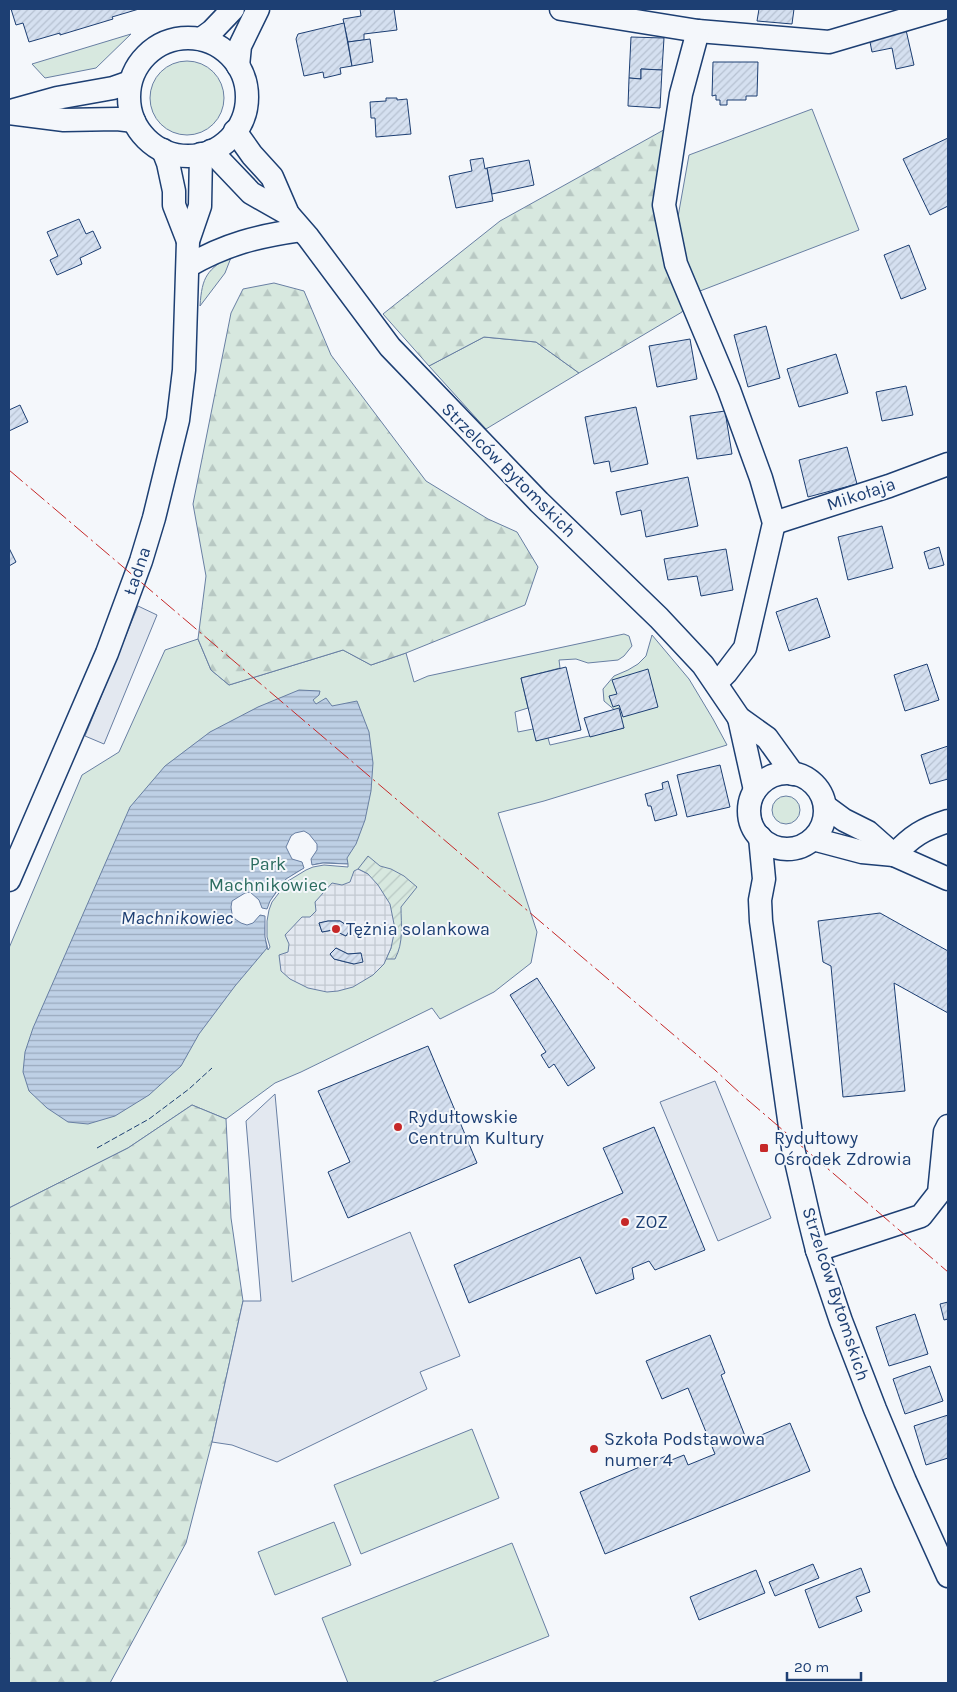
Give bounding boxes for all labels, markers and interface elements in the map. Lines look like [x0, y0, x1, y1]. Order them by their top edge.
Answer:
street label: Strzelców Bytomskich [437, 398, 581, 542]
street label: Mikołaja [824, 473, 898, 515]
street label: Ładna [118, 544, 156, 598]
park label: Park Machnikowiec [209, 853, 327, 896]
water label: Machnikowiec [121, 907, 234, 929]
place label: Tężnia solankowa [346, 918, 490, 940]
marker: Tężnia solankowa [330, 923, 342, 935]
place label: Rydułtowskie Centrum Kultury [408, 1106, 544, 1149]
marker: Rydułtowskie Centrum Kultury [392, 1121, 404, 1133]
place label: Rydułtowy Ośrodek Zdrowia [774, 1127, 912, 1170]
marker: Rydułtowy Ośrodek Zdrowia [758, 1142, 770, 1154]
street label: Strzelców Bytomskich [797, 1204, 875, 1384]
place label: ZOZ [635, 1211, 668, 1233]
marker: ZOZ [619, 1216, 631, 1228]
place label: Szkoła Podstawowa numer 4 [604, 1428, 765, 1471]
marker: Szkoła Podstawowa numer 4 [588, 1443, 600, 1455]
scale bar [787, 1650, 861, 1682]
text: 20 m [794, 1658, 829, 1676]

